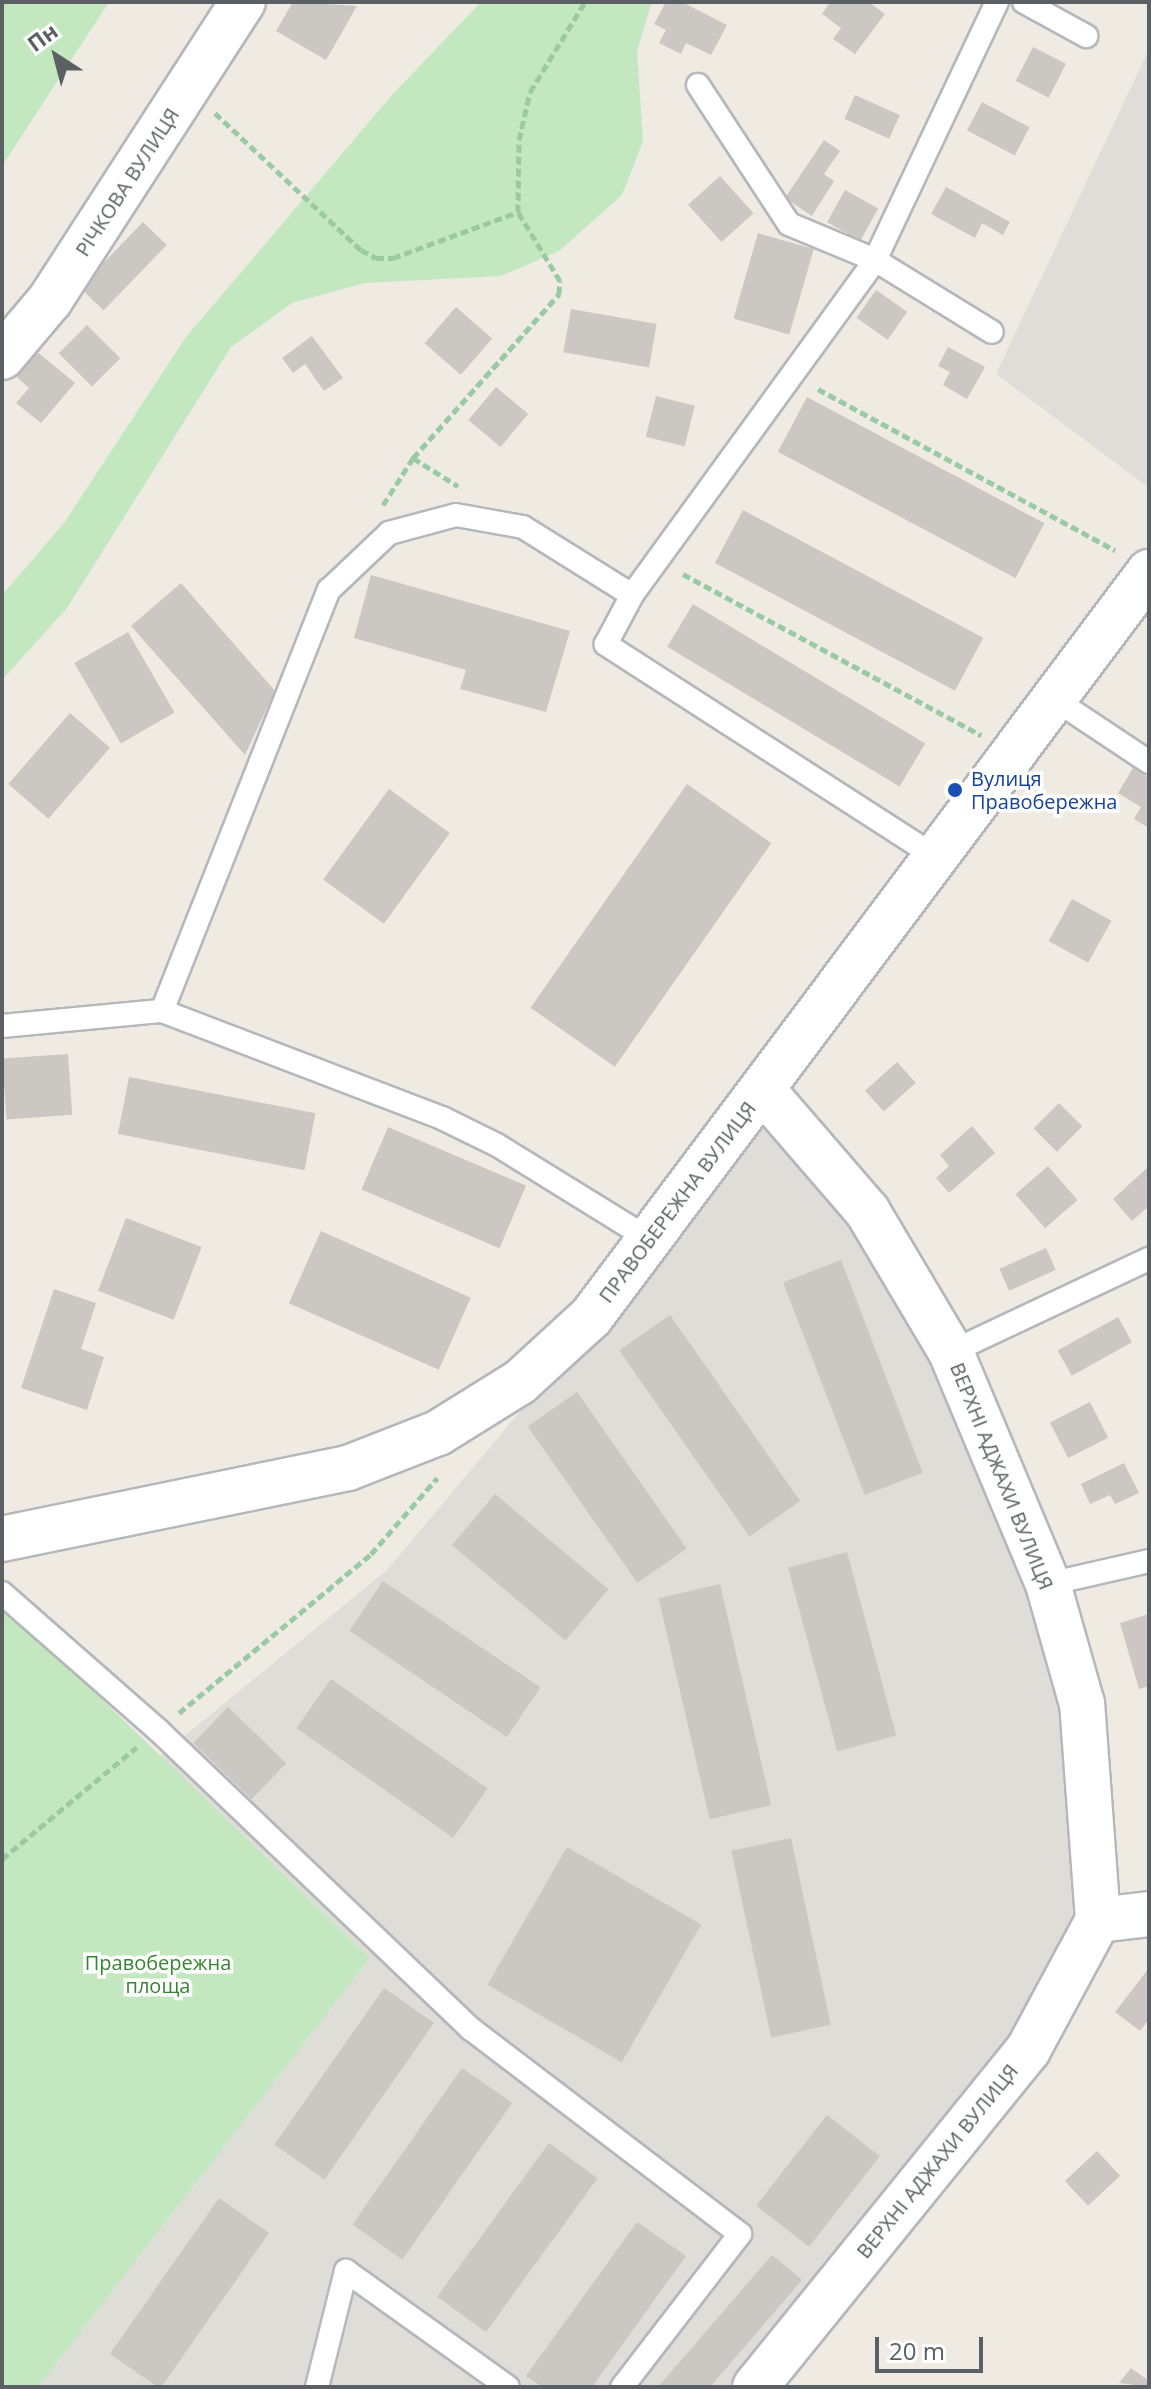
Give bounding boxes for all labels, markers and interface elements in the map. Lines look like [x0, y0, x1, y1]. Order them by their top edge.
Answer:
text: Пн [21, 15, 63, 58]
north arrow [16, 16, 96, 96]
street label: РІЧКОВА ВУЛИЦЯ [70, 103, 184, 261]
place label: Вулиця Правобережна [971, 766, 1117, 813]
marker: Вулиця Правобережна [946, 781, 964, 799]
street label: ПРАВОБЕРЕЖНА ВУЛИЦЯ [594, 1097, 760, 1307]
street label: ВЕРХНІ АДЖАХИ ВУЛИЦЯ [945, 1359, 1059, 1593]
park label: Правобережна площа [85, 1950, 231, 1997]
street label: ВЕРХНІ АДЖАХИ ВУЛИЦЯ [851, 2059, 1023, 2263]
scale bar [879, 2321, 987, 2371]
text: 20 m [889, 2334, 945, 2367]

